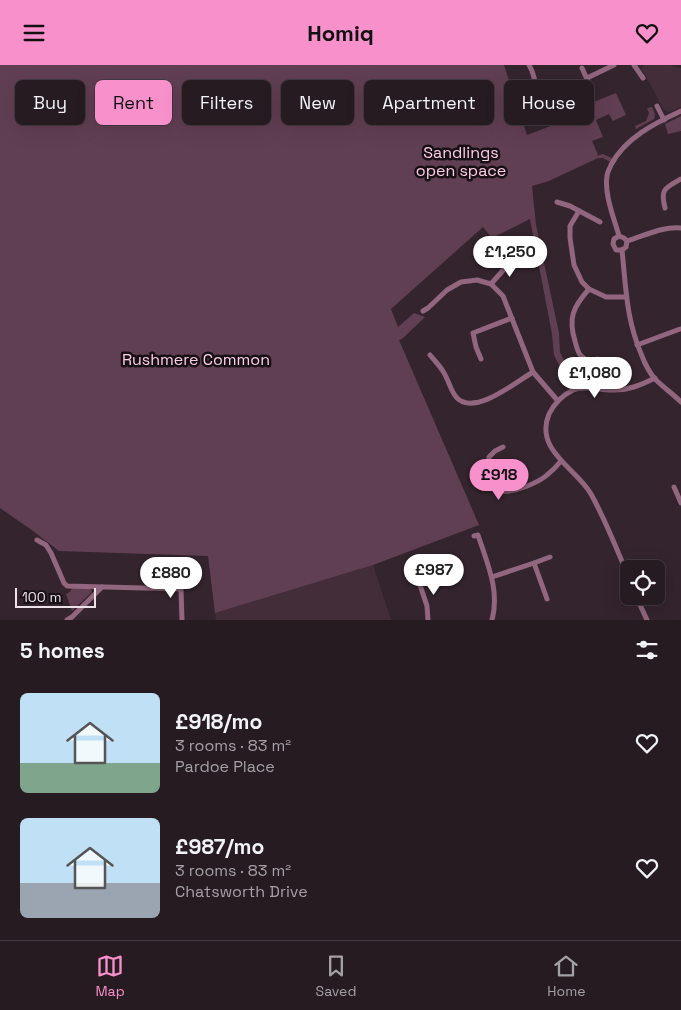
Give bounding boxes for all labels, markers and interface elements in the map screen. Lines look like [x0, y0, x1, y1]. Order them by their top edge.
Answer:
icon: menu [20, 19, 48, 47]
text: Homiq [307, 19, 374, 47]
icon: heart [633, 19, 661, 47]
chip: Buy [15, 80, 85, 125]
chip: Rent [95, 80, 172, 125]
chip: Filters [182, 80, 271, 125]
chip: New [281, 80, 354, 125]
chip: Apartment [364, 80, 494, 125]
chip: House [504, 80, 594, 125]
park label: Sandlings open space [416, 142, 506, 181]
pin: £1,250 [469, 235, 551, 278]
text: £1,250 [484, 241, 536, 262]
park label: Rushmere Common [122, 349, 270, 370]
pin: £1,080 [554, 357, 636, 399]
text: £1,080 [569, 362, 621, 383]
pin: £918 [469, 459, 529, 501]
text: £918 [481, 464, 517, 485]
pin: £987 [404, 553, 464, 596]
pin: £880 [141, 557, 201, 599]
text: £987 [415, 559, 453, 580]
map controls [620, 560, 665, 605]
button: locate [620, 560, 665, 605]
text: £880 [151, 562, 191, 583]
scale bar [15, 585, 96, 608]
text: 100 m [22, 588, 61, 606]
icon: filters [633, 636, 661, 664]
text: 5 homes [20, 637, 105, 664]
text: £918/mo [175, 708, 262, 735]
icon: home [60, 713, 120, 773]
icon: heart [633, 729, 661, 757]
text: 3 rooms · 83 m² [175, 735, 291, 756]
text: Pardoe Place [175, 756, 275, 777]
text: £987/mo [175, 833, 264, 860]
icon: home [60, 838, 120, 898]
icon: heart [633, 854, 661, 882]
text: 3 rooms · 83 m² [175, 860, 291, 881]
text: Chatsworth Drive [175, 881, 308, 902]
tab: Map [95, 952, 125, 1000]
tab: Saved [316, 952, 356, 1000]
tab: Home [547, 952, 586, 1000]

